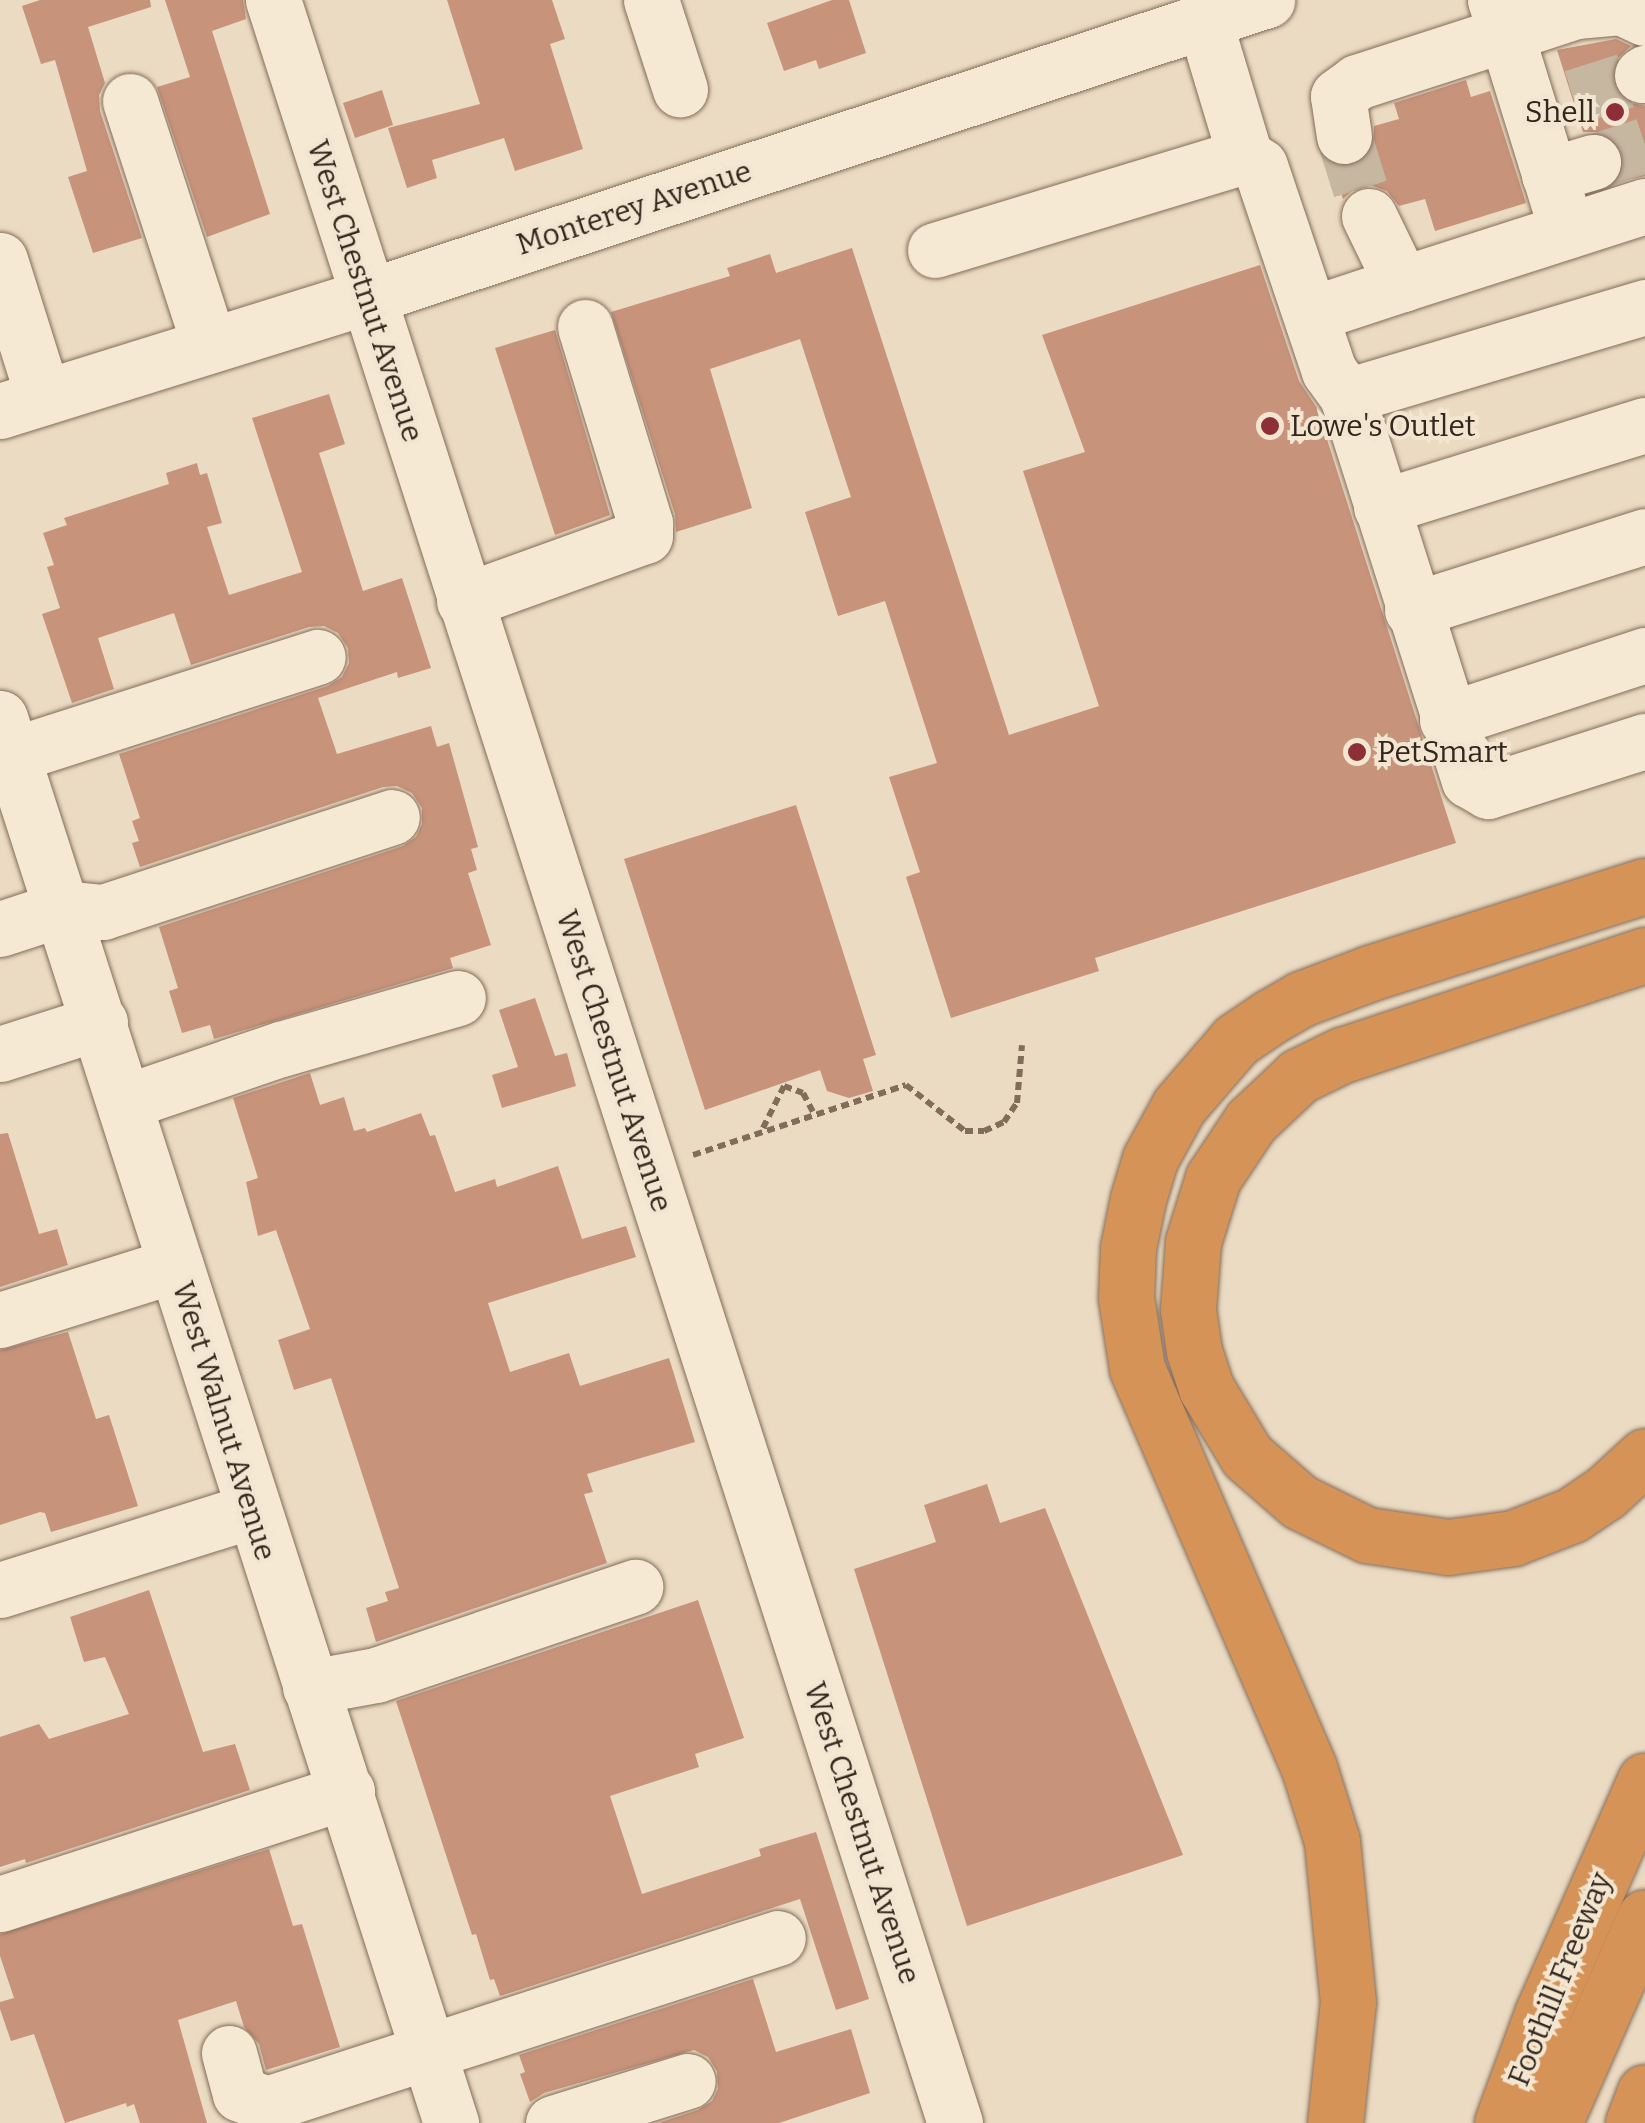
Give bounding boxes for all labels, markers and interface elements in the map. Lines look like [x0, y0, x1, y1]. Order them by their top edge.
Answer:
place label: Shell [1525, 94, 1595, 130]
marker: Shell [1604, 101, 1626, 123]
street label: West Chestnut Avenue [299, 136, 431, 446]
street label: Monterey Avenue [512, 153, 756, 263]
place label: Lowe's Outlet [1290, 408, 1476, 444]
marker: Lowe's Outlet [1259, 415, 1281, 437]
place label: PetSmart [1377, 734, 1508, 770]
marker: PetSmart [1346, 741, 1368, 763]
street label: West Chestnut Avenue [548, 906, 680, 1216]
street label: West Walnut Avenue [164, 1277, 284, 1565]
street label: West Chestnut Avenue [796, 1678, 928, 1988]
street label: Foothill Freeway [1501, 1867, 1619, 2091]

